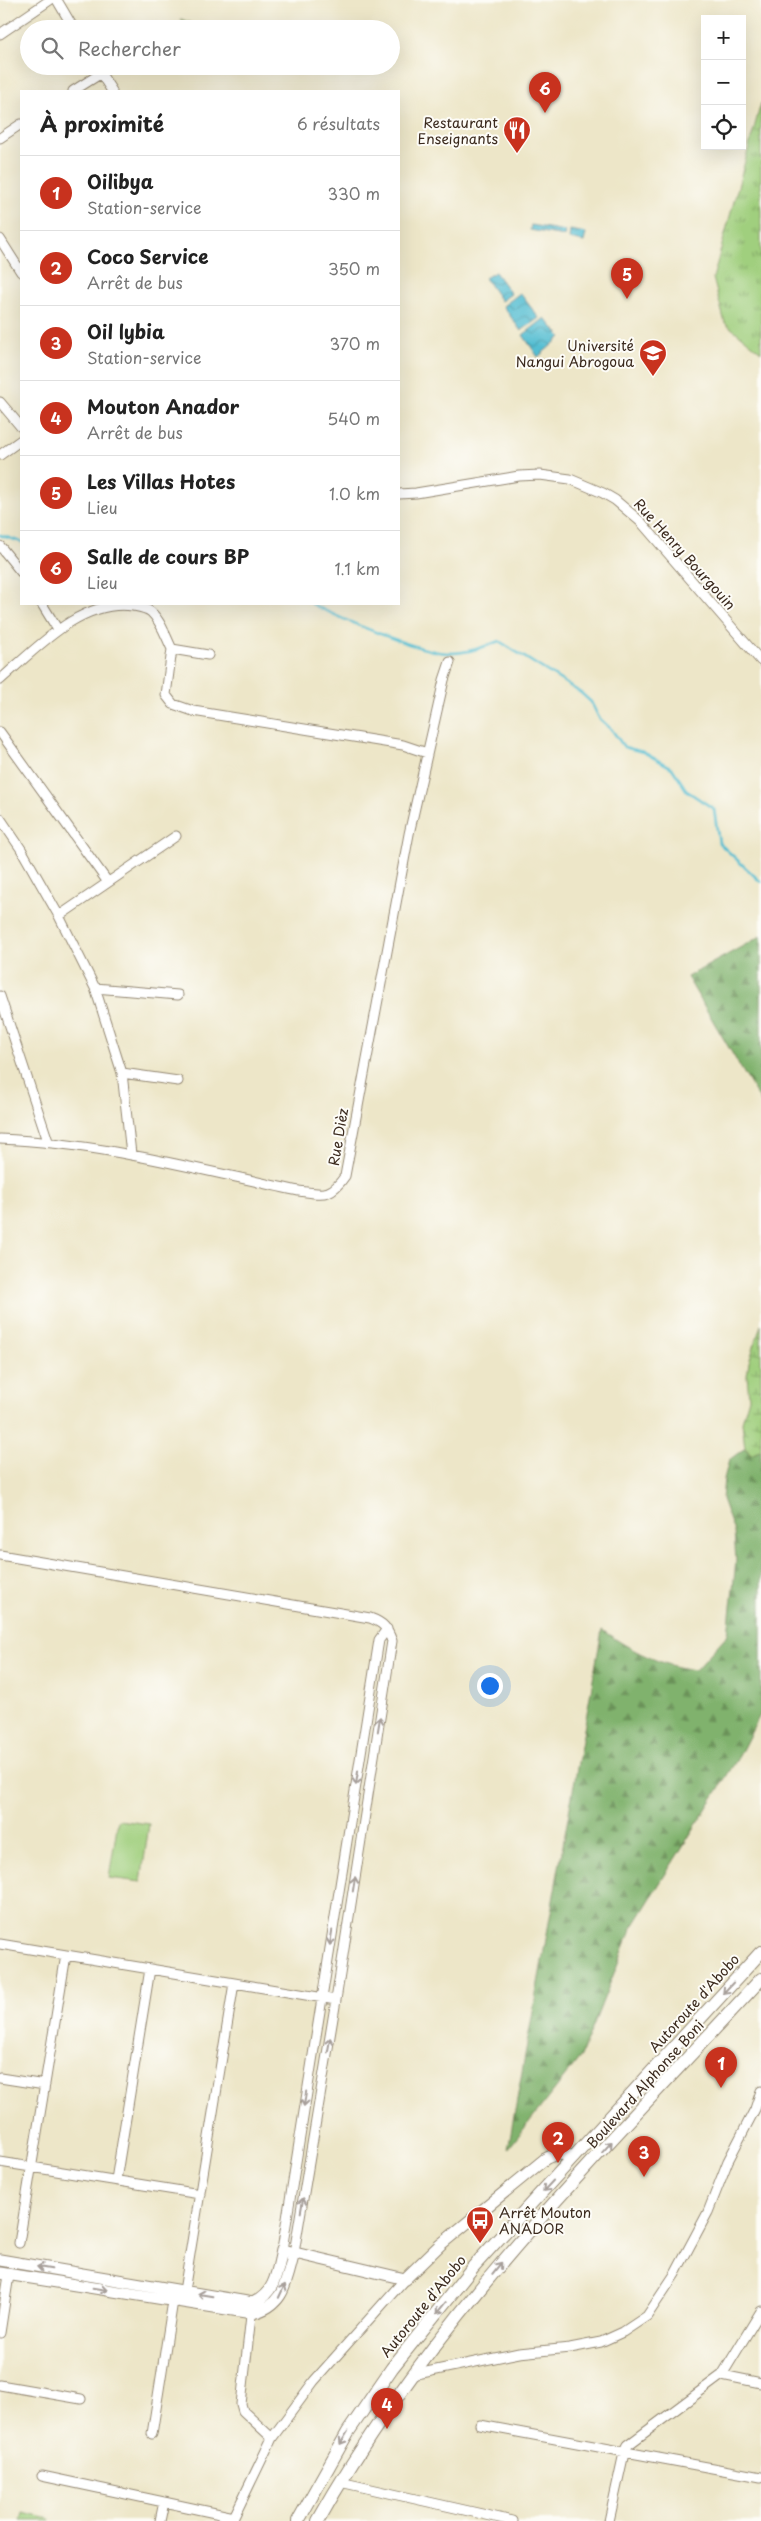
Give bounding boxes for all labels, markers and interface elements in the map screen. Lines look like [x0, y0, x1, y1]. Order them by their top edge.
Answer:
map controls [701, 15, 746, 150]
button: + [701, 15, 746, 60]
search box [20, 20, 400, 75]
icon: search [38, 34, 66, 62]
text: Rechercher [78, 34, 181, 62]
button: − [701, 60, 746, 105]
pin: 6 [529, 72, 561, 113]
button: locate [701, 105, 746, 150]
text: À proximité [40, 107, 164, 139]
text: 6 résultats [297, 111, 380, 135]
place label: Restaurant Enseignants [418, 112, 498, 149]
restaurant icon: Restaurant Enseignants [502, 115, 532, 154]
text: Oilibya [87, 167, 154, 195]
text: 1 [52, 181, 60, 205]
text: 330 m [327, 181, 380, 205]
text: Station-service [87, 195, 201, 219]
text: Coco Service [87, 242, 209, 270]
text: 2 [50, 256, 62, 280]
text: 350 m [328, 256, 380, 280]
pin: 5 [611, 258, 643, 299]
text: Arrêt de bus [87, 270, 183, 294]
text: Oil lybia [87, 317, 165, 345]
text: 3 [51, 331, 61, 355]
text: 370 m [330, 331, 380, 355]
place label: Université Nangui Abrogoua [516, 335, 634, 372]
school or university icon: Université Nangui Abrogoua [638, 338, 668, 377]
text: Station-service [87, 345, 201, 369]
text: Mouton Anador [87, 392, 239, 420]
text: 4 [51, 406, 61, 430]
text: 540 m [327, 406, 380, 430]
text: Arrêt de bus [87, 420, 183, 444]
text: Les Villas Hotes [87, 467, 235, 495]
text: 5 [51, 481, 61, 505]
text: 1.0 km [329, 481, 380, 505]
street label: Rue Henry Bourgouin [629, 494, 741, 614]
text: Lieu [87, 495, 118, 519]
text: Salle de cours BP [87, 542, 249, 570]
text: 6 [50, 556, 62, 580]
text: 1.1 km [334, 556, 380, 580]
text: Lieu [87, 570, 118, 594]
street label: Rue Dièz [323, 1106, 353, 1167]
your location [477, 1673, 503, 1699]
one-way arrow [375, 1716, 385, 1732]
one-way arrow [351, 1770, 361, 1786]
one-way arrow [350, 1877, 360, 1893]
one-way arrow [325, 1930, 335, 1946]
street label: Autoroute d'Abobo [644, 1949, 744, 2057]
one-way arrow [722, 1981, 734, 1994]
street label: Boulevard Alphonse Boni [581, 2015, 709, 2153]
one-way arrow [324, 2037, 334, 2053]
pin: 1 [705, 2047, 737, 2088]
one-way arrow [300, 2091, 310, 2107]
pin: 2 [542, 2122, 574, 2163]
pin: 3 [628, 2136, 660, 2177]
one-way arrow [601, 2141, 613, 2154]
one-way arrow [542, 2179, 554, 2192]
one-way arrow [297, 2197, 307, 2213]
place label: Arrêt Mouton ANADOR [499, 2202, 591, 2239]
bus stop icon: Arrêt Mouton ANADOR [465, 2205, 495, 2244]
street label: Autoroute d'Abobo [375, 2250, 471, 2362]
one-way arrow [492, 2261, 503, 2274]
one-way arrow [37, 2262, 53, 2272]
one-way arrow [92, 2284, 108, 2294]
one-way arrow [277, 2284, 287, 2299]
one-way arrow [197, 2289, 213, 2299]
one-way arrow [435, 2301, 446, 2314]
pin: 4 [371, 2388, 403, 2429]
one-way arrow [339, 2431, 349, 2445]

